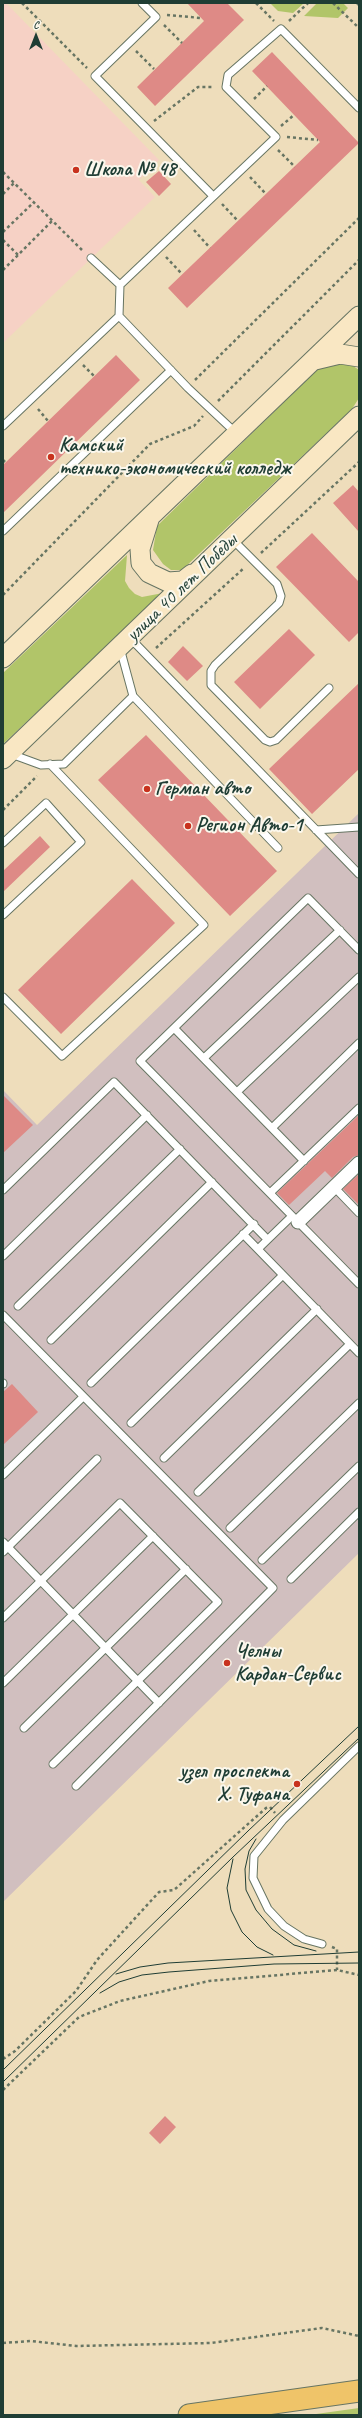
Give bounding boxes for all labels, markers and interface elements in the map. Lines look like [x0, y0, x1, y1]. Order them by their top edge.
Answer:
north arrow [16, 16, 56, 56]
text: С [33, 17, 39, 31]
place label: Школа № 48 [84, 158, 176, 182]
marker: Школа № 48 [71, 165, 81, 175]
place label: Камский технико-экономический колледж [59, 434, 291, 481]
marker: Камский технико-экономический колледж [46, 452, 56, 462]
street label: улица 40 лет Победы [121, 529, 243, 647]
place label: Герман авто [155, 777, 250, 801]
marker: Герман авто [142, 784, 152, 794]
place label: Регион Авто-1 [196, 814, 302, 838]
marker: Регион Авто-1 [183, 821, 193, 831]
place label: Челны Кардан-Сервис [235, 1640, 341, 1687]
marker: Челны Кардан-Сервис [222, 1658, 232, 1668]
place label: узел проспекта Х. Туфана [180, 1760, 289, 1807]
marker: узел проспекта Х. Туфана [292, 1779, 302, 1789]

